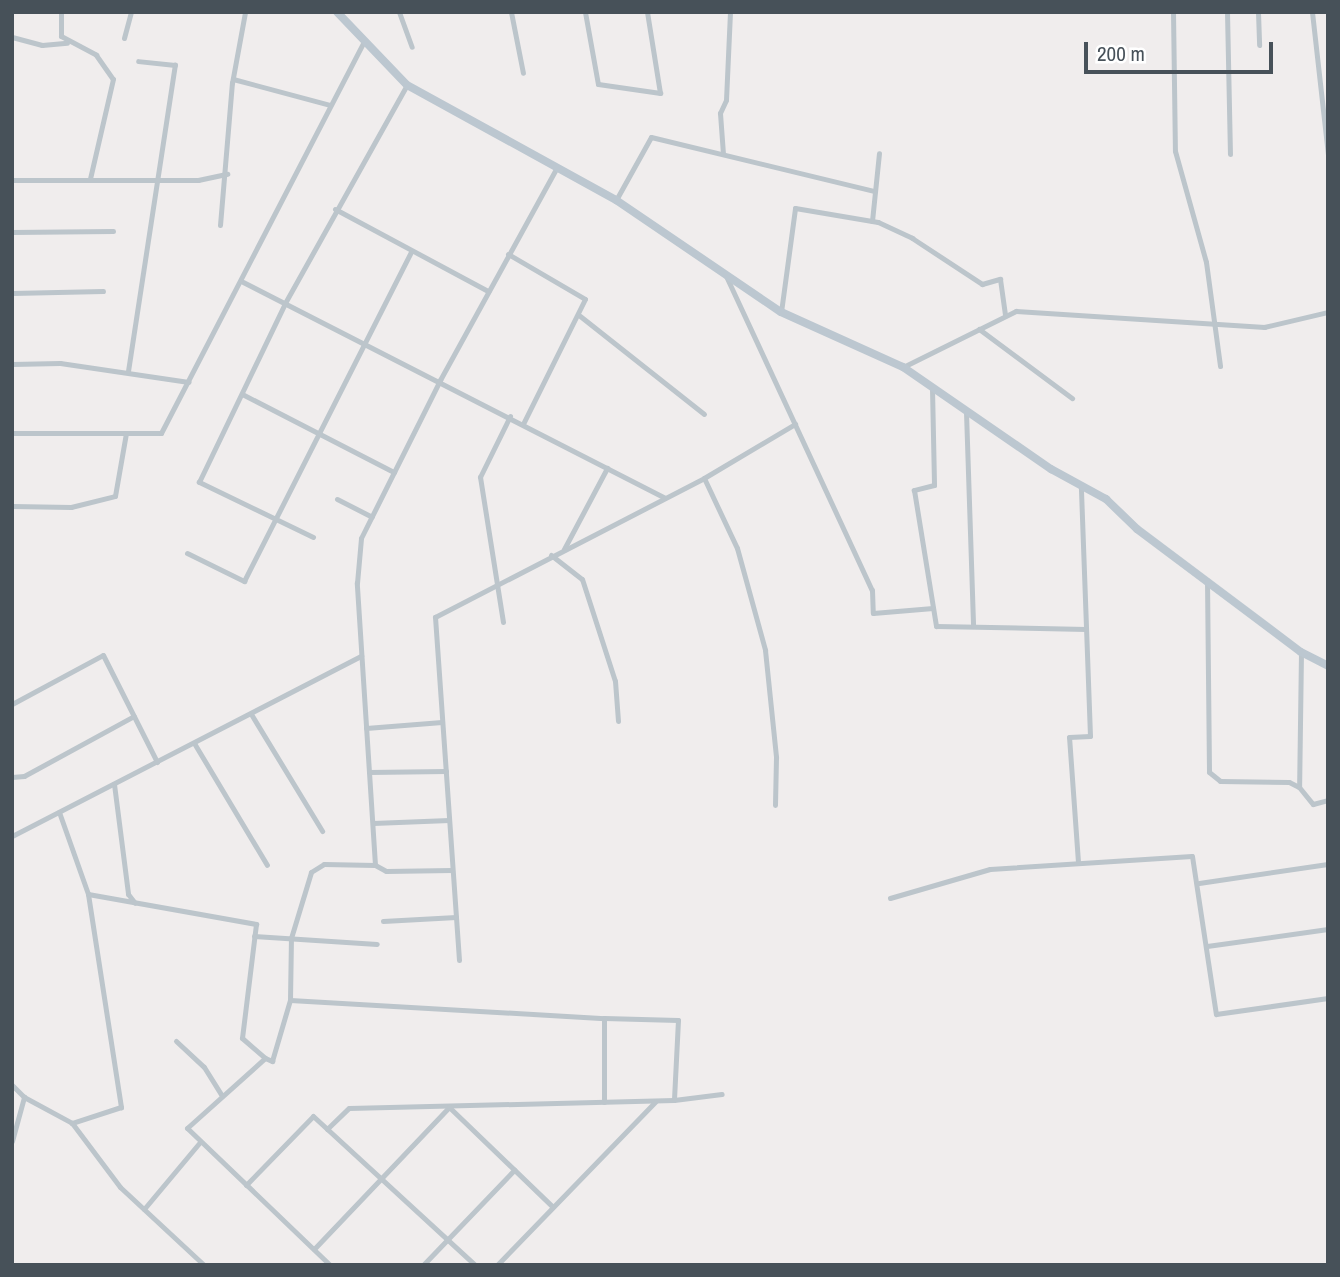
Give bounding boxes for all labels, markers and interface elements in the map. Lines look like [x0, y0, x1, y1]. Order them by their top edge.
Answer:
scale bar [1088, 28, 1277, 72]
text: 200 m [1097, 39, 1145, 68]

